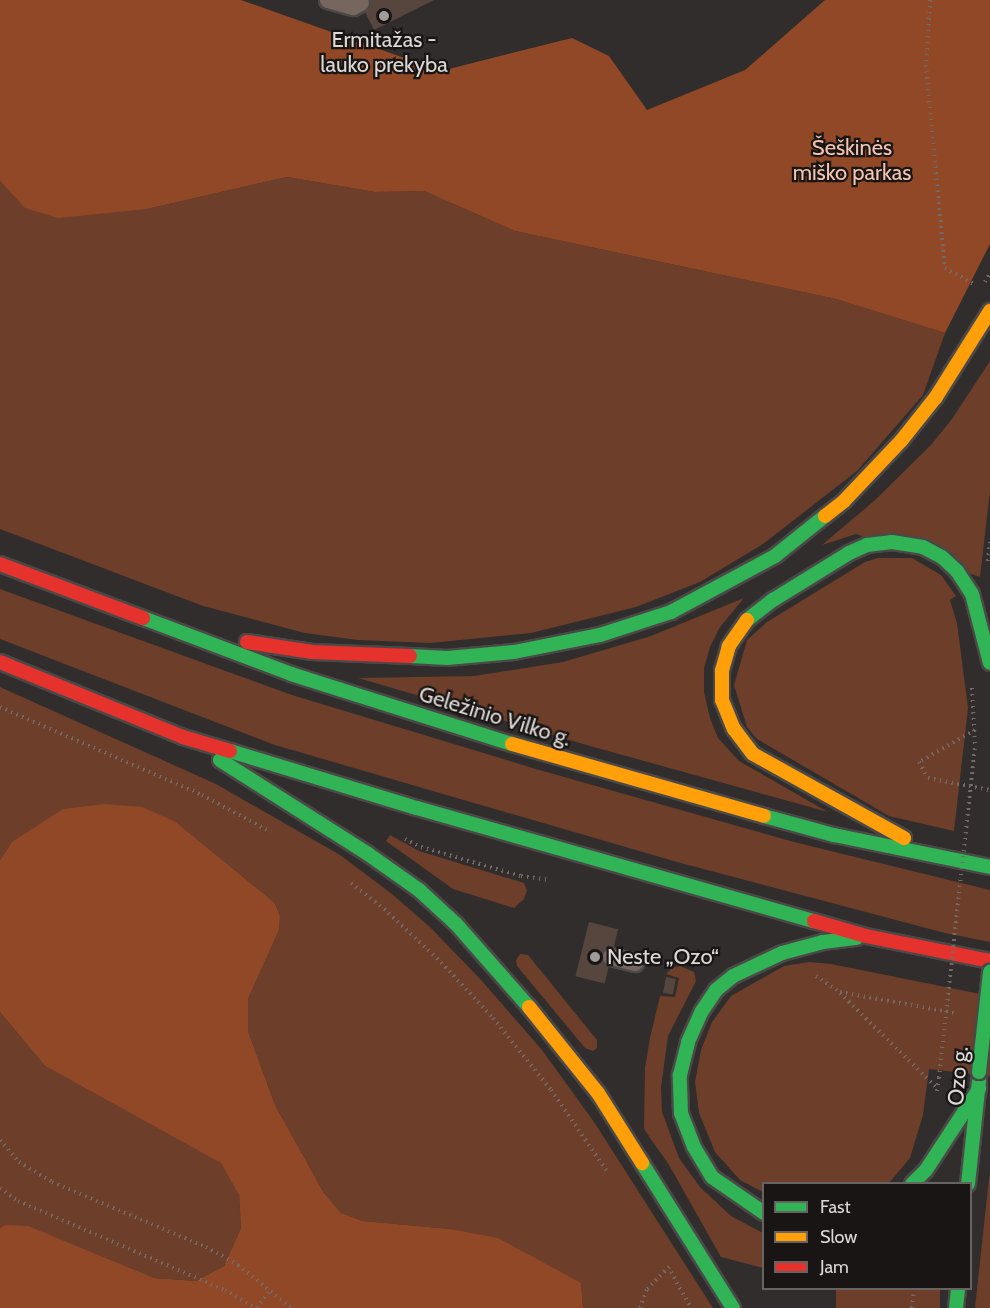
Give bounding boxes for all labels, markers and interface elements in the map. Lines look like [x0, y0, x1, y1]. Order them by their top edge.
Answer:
marker: Ermitažas - lauko prekyba [377, 9, 391, 23]
place label: Ermitažas - lauko prekyba [320, 26, 448, 78]
park label: Šeškinės miško parkas [793, 134, 911, 186]
street label: Geležinio Vilko g. [416, 680, 574, 752]
place label: Neste „Ozo“ [607, 944, 719, 970]
marker: Neste „Ozo“ [588, 950, 602, 964]
street label: Ozo g. [942, 1045, 974, 1107]
legend [762, 1182, 972, 1290]
text: Fast [820, 1196, 851, 1218]
text: Slow [820, 1226, 857, 1248]
text: Jam [820, 1256, 849, 1278]

